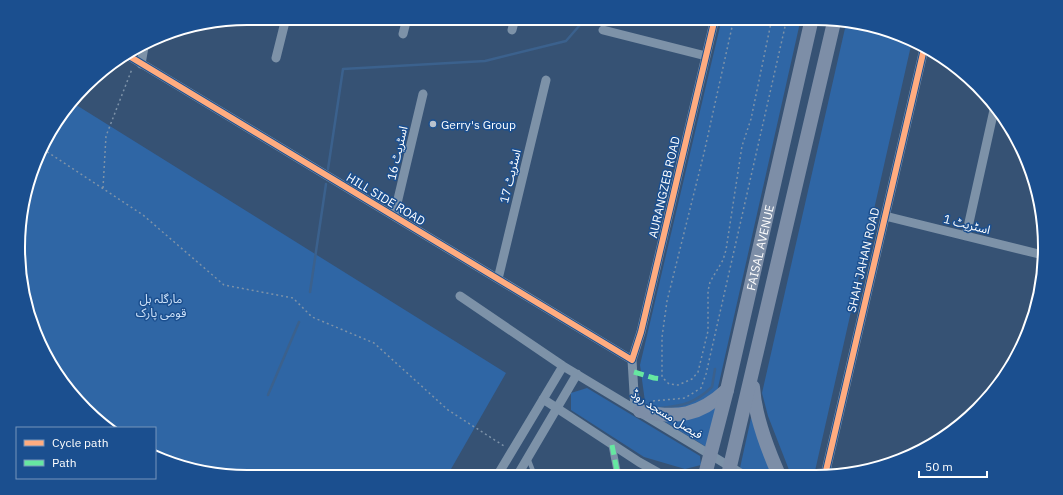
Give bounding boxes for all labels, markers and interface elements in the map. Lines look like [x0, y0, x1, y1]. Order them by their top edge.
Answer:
place label: Gerry's Group [441, 117, 516, 132]
marker: Gerry's Group [428, 119, 438, 129]
street label: اسٹریٹ 16 [383, 124, 411, 182]
street label: AURANGZEB ROAD [645, 135, 683, 239]
street label: اسٹریٹ 17 [496, 147, 524, 205]
street label: HILL SIDE ROAD [344, 170, 428, 228]
street label: FAISAL AVENUE [743, 203, 777, 292]
street label: SHAH JAHAN ROAD [844, 206, 882, 314]
street label: اسٹریٹ 1 [942, 211, 992, 237]
park label: مارگلہ ہل قومی پارک [136, 291, 186, 321]
street label: فیصل مسجد روڈ [628, 386, 706, 442]
legend [16, 427, 156, 479]
text: Cycle path [52, 435, 109, 450]
scale bar [919, 453, 987, 479]
text: Path [52, 455, 77, 470]
text: 50 m [925, 459, 953, 474]

